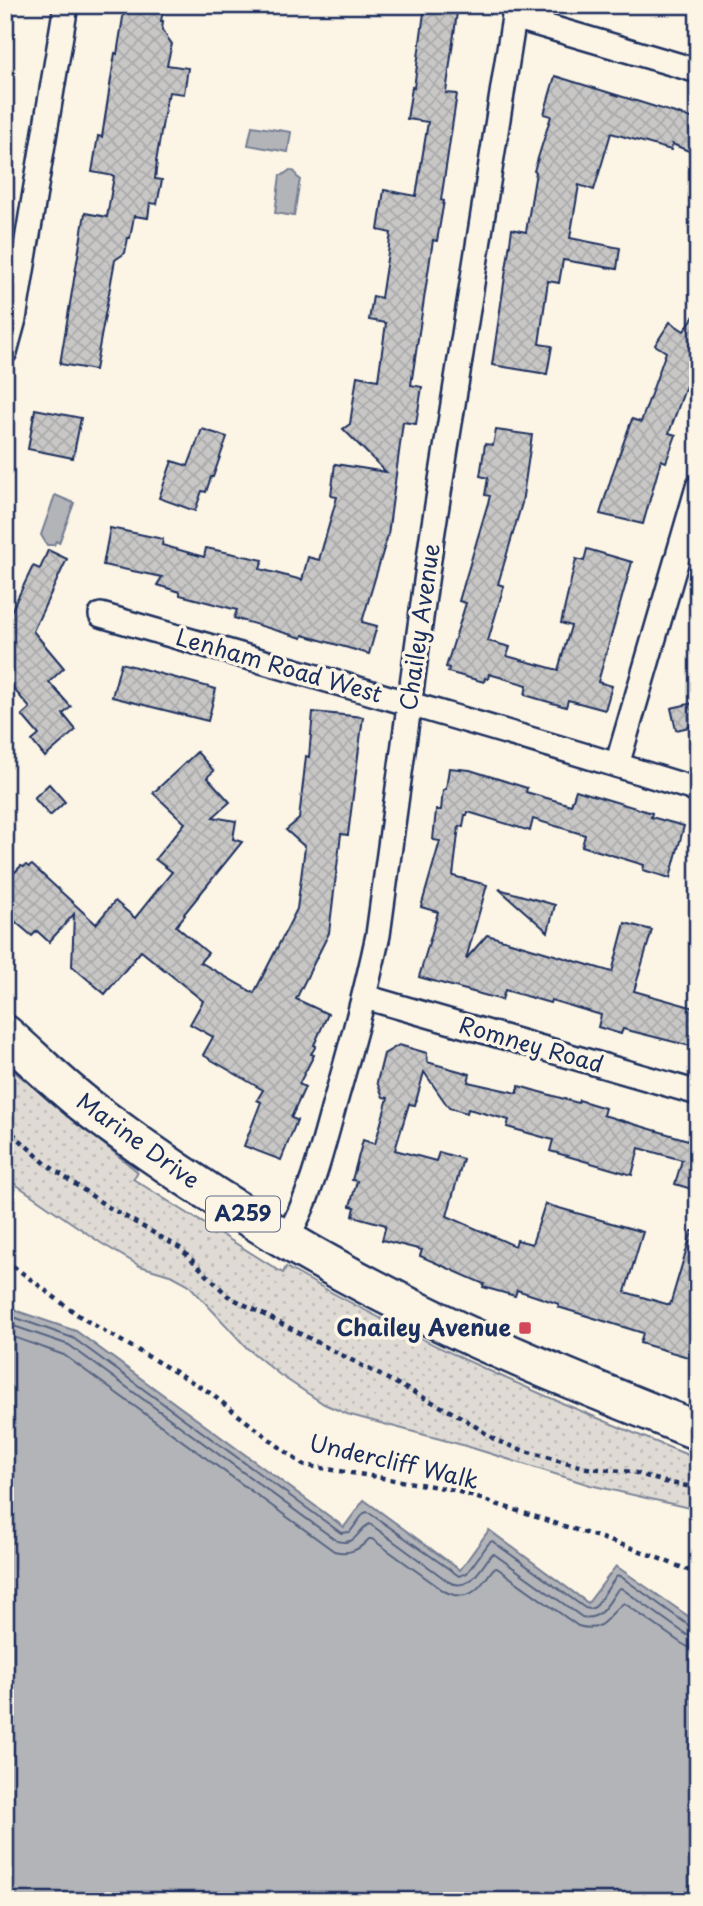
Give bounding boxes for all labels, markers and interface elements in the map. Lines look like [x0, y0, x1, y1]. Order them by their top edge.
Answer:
street label: Chailey Avenue [389, 541, 448, 713]
street label: Lenham Road West [172, 618, 387, 711]
street label: Romney Road [455, 1006, 608, 1081]
street label: Marine Drive [70, 1083, 208, 1196]
road number: A259 [206, 1196, 280, 1232]
place label: Chailey Avenue [336, 1309, 511, 1344]
marker: Chailey Avenue [517, 1320, 533, 1336]
street label: Undercliff Walk [306, 1424, 483, 1497]

